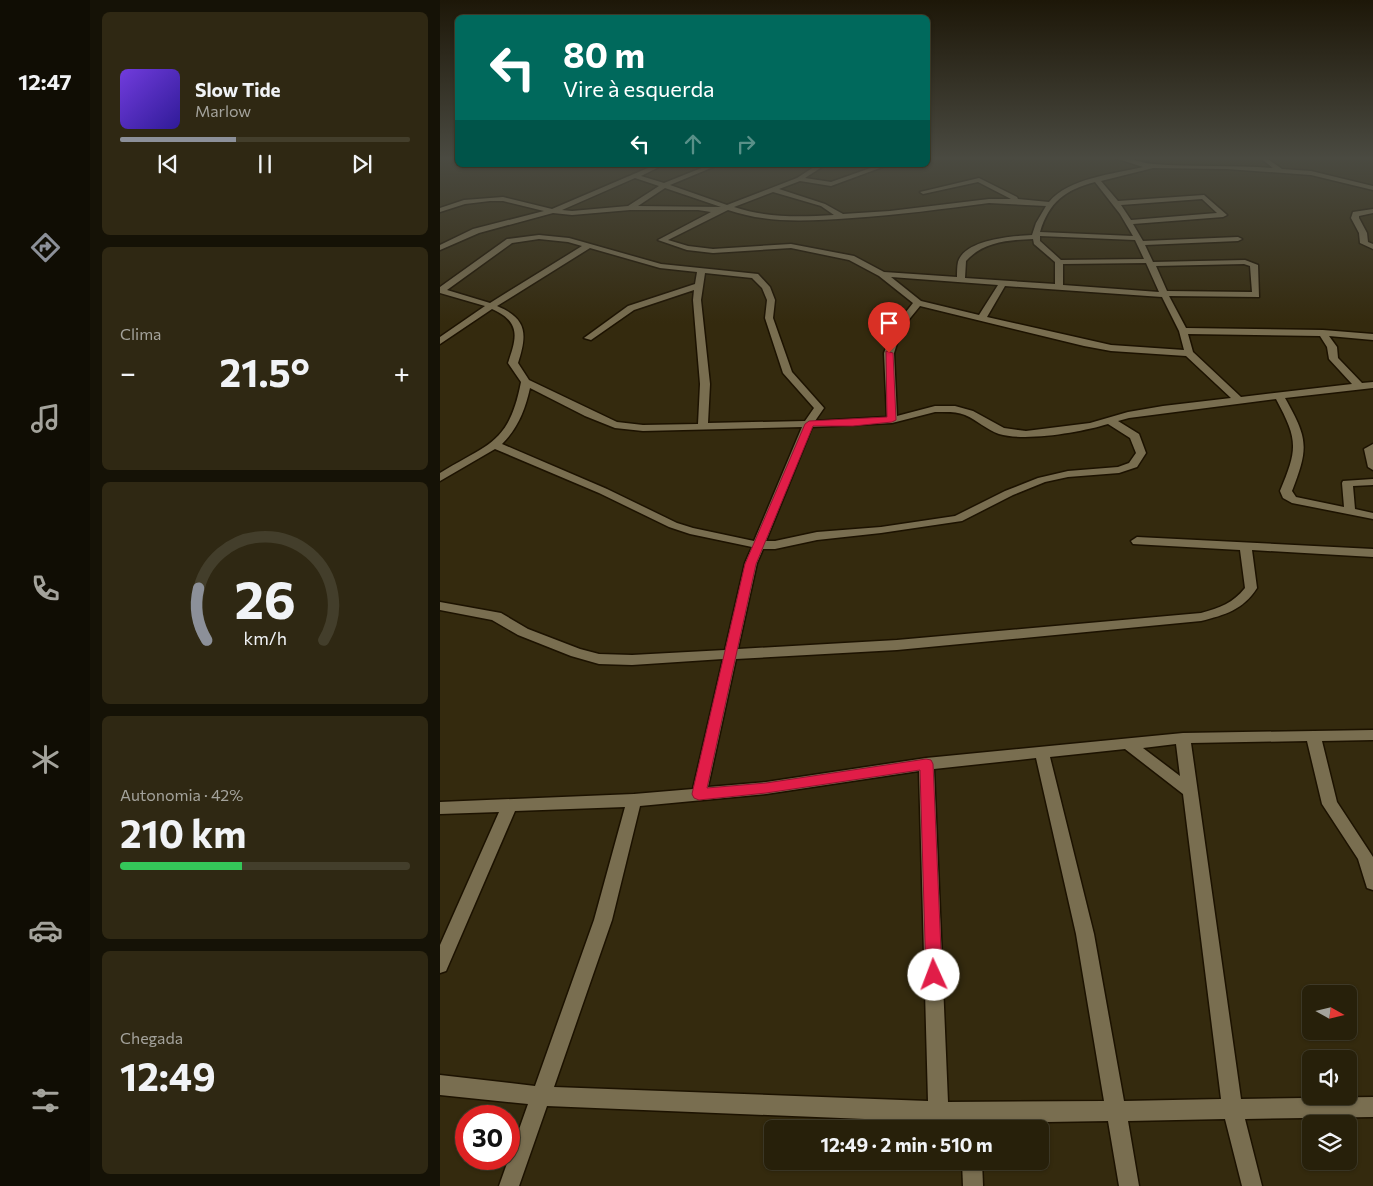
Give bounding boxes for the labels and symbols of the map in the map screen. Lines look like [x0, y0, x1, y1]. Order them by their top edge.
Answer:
pin [868, 302, 910, 353]
position arrow [907, 948, 959, 1000]
north arrow [1302, 985, 1358, 1040]
speed limit sign: 30 [455, 1105, 520, 1170]

